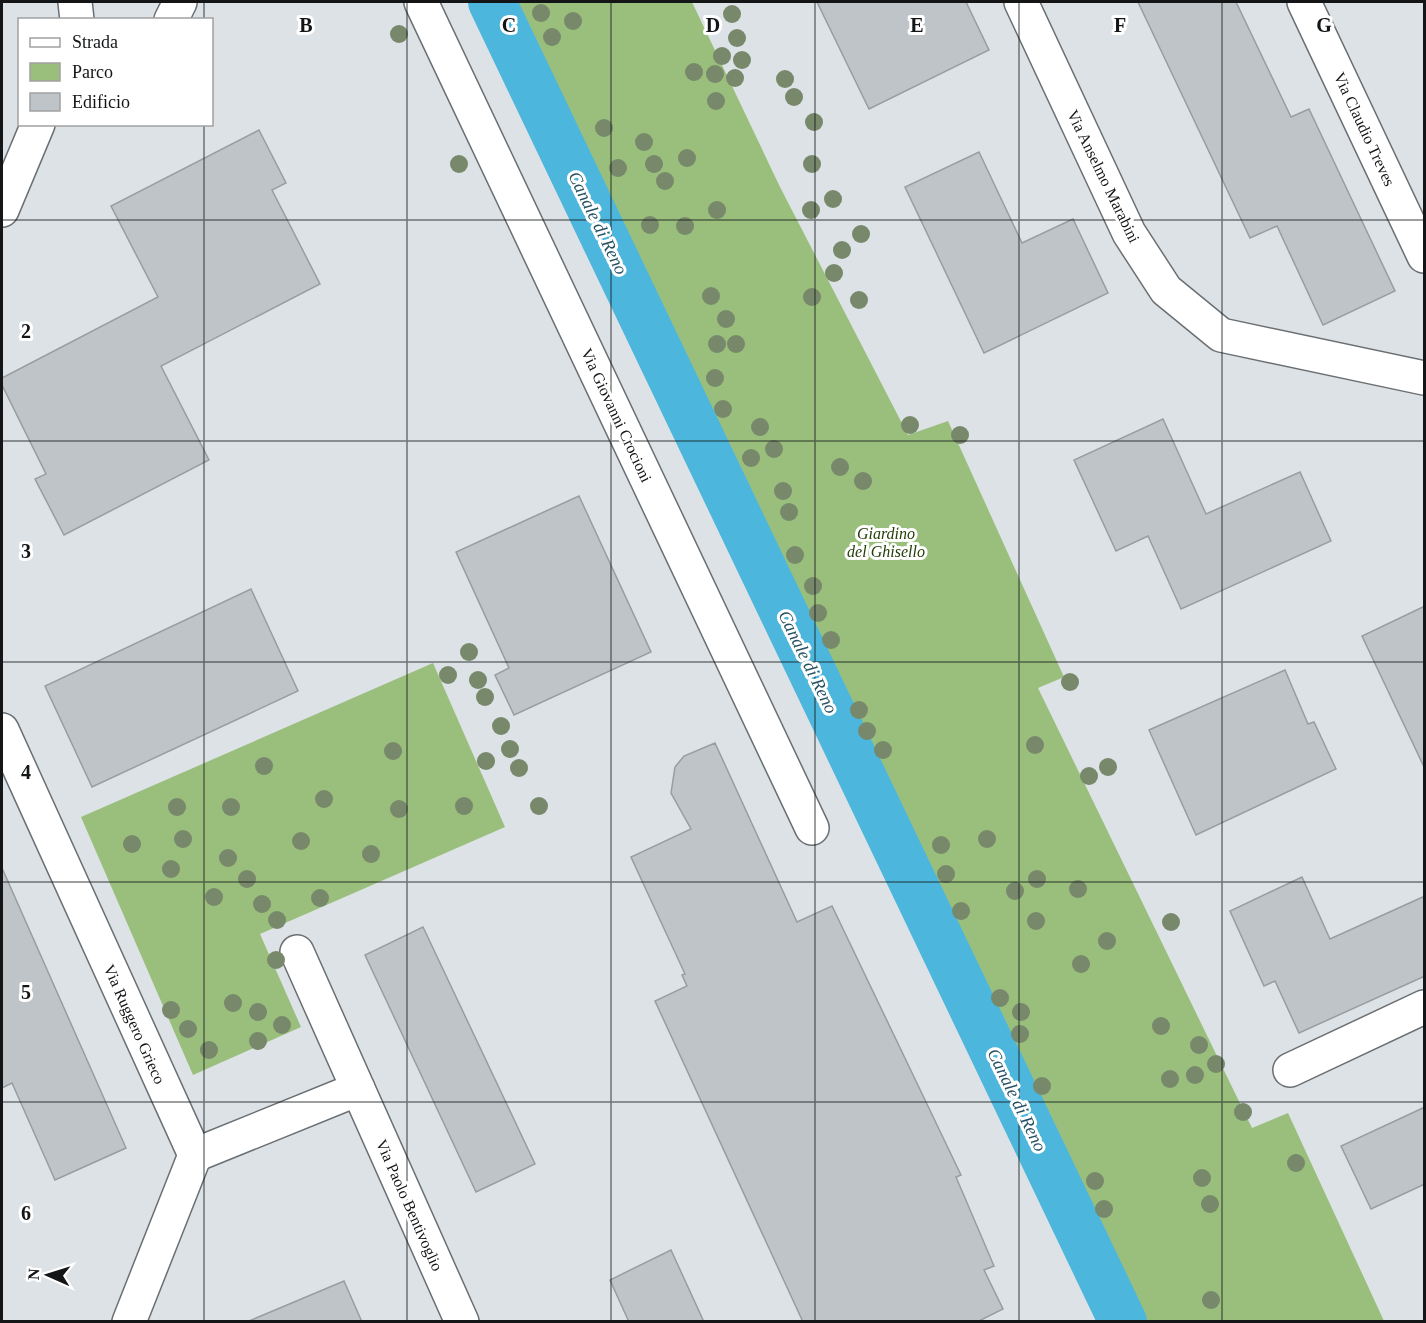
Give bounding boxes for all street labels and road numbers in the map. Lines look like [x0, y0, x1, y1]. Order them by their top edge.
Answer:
street label: Via Claudio Treves [1331, 70, 1398, 189]
street label: Via Anselmo Marabini [1064, 107, 1143, 246]
street label: Via Giovanni Crocioni [578, 346, 655, 485]
street label: Via Ruggero Grieco [100, 962, 168, 1087]
street label: Via Paolo Bentivoglio [372, 1137, 446, 1274]

